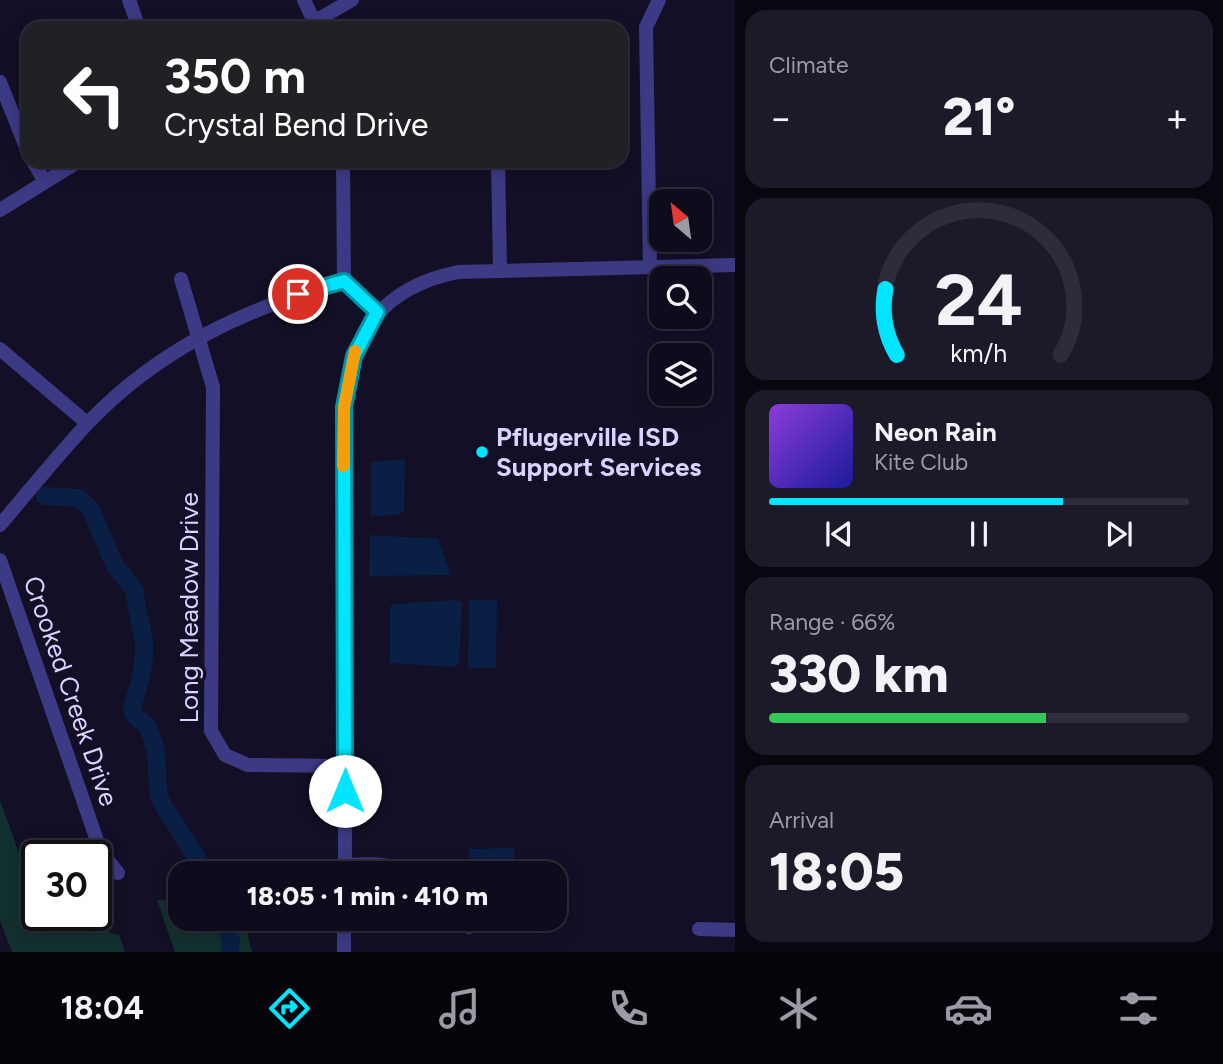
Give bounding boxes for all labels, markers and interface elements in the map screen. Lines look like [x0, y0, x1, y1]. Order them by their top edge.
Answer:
text: 350 m [164, 46, 306, 105]
icon: left [49, 49, 140, 140]
text: Climate [769, 51, 848, 79]
text: 21° [943, 86, 1015, 148]
text: − [769, 95, 793, 141]
text: + [1165, 95, 1189, 141]
text: Crystal Bend Drive [164, 106, 428, 144]
north arrow [649, 189, 712, 252]
map controls [649, 189, 712, 406]
text: 24 [935, 256, 1023, 343]
pin [268, 264, 328, 324]
button: search [649, 266, 712, 329]
icon: arrive [279, 275, 317, 313]
text: km/h [950, 337, 1008, 367]
button: layers [649, 343, 712, 406]
text: Neon Rain [874, 416, 997, 448]
place label: Pflugerville ISD Support Services [496, 421, 701, 483]
marker: Pflugerville ISD Support Services [474, 444, 490, 460]
text: Kite Club [874, 448, 968, 476]
street label: Long Meadow Drive [173, 492, 205, 724]
icon: previous [820, 515, 858, 553]
icon: pause [960, 515, 998, 553]
icon: next [1100, 515, 1138, 553]
street label: Crooked Creek Drive [17, 572, 125, 810]
text: Range · 66% [769, 608, 895, 636]
text: 330 km [769, 643, 948, 705]
position arrow [308, 754, 382, 828]
text: Arrival [769, 806, 834, 834]
speed limit sign: 30 [21, 840, 112, 931]
text: 18:05 [769, 841, 904, 903]
text: 18:05 · 1 min · 410 m [247, 880, 488, 912]
icon: directions [265, 984, 314, 1033]
icon: music [435, 984, 484, 1033]
icon: phone [604, 984, 653, 1033]
icon: climate [774, 984, 823, 1033]
icon: car [944, 984, 993, 1033]
icon: filters [1114, 984, 1163, 1033]
text: 18:04 [60, 989, 144, 1027]

